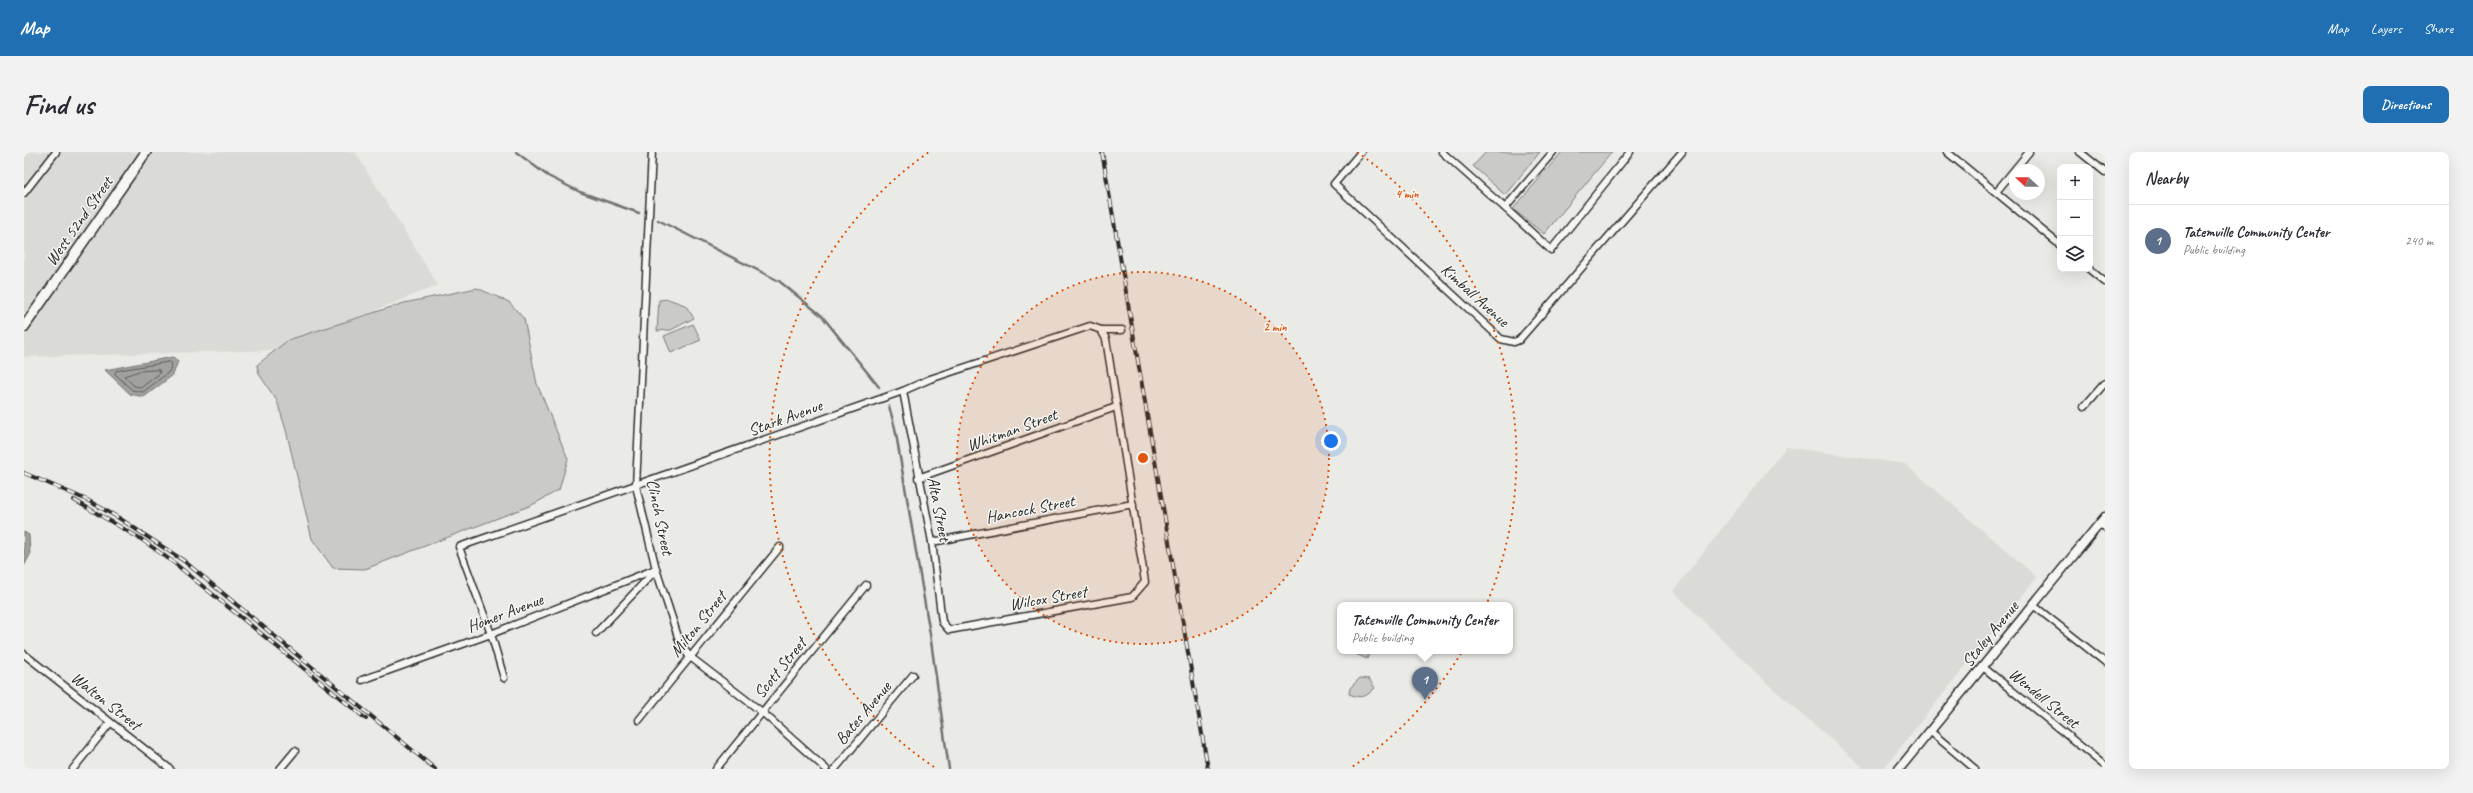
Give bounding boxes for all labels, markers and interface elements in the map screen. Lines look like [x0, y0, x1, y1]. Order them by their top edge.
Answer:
text: Map [20, 16, 50, 40]
text: Map [2327, 20, 2349, 37]
text: Layers [2371, 20, 2402, 37]
text: Share [2424, 20, 2453, 37]
button: Directions [2363, 86, 2449, 123]
text: Find us [24, 87, 94, 122]
north arrow [2009, 164, 2045, 200]
map controls [2057, 164, 2093, 272]
button: + [2057, 164, 2093, 200]
text: Nearby [2145, 168, 2188, 189]
street label: West 52nd Street [41, 170, 119, 270]
text: 4 min [1396, 186, 1419, 202]
button: − [2057, 200, 2093, 236]
text: Tatemville Community Center [2183, 223, 2329, 242]
text: 1 [2155, 233, 2161, 249]
text: 240 m [2405, 233, 2433, 249]
button: layers [2057, 236, 2093, 272]
text: Public building [2183, 242, 2245, 258]
street label: Kimball Avenue [1437, 259, 1515, 332]
text: 2 min [1264, 319, 1287, 335]
street label: Stark Avenue [745, 394, 826, 441]
street label: Whitman Street [964, 403, 1062, 456]
your location [1321, 431, 1341, 451]
centre of rings [1136, 451, 1150, 465]
street label: Alta Street [922, 475, 956, 545]
street label: Clinch Street [642, 477, 679, 559]
street label: Hancock Street [984, 490, 1078, 528]
street label: Wilcox Street [1008, 580, 1090, 615]
street label: Milton Street [665, 585, 732, 661]
street label: Homer Avenue [464, 588, 547, 637]
street label: Staley Avenue [1957, 596, 2024, 671]
popup [1337, 602, 1513, 654]
text: Tatemville Community Center [1352, 611, 1498, 630]
text: Public building [1352, 630, 1413, 646]
street label: Scott Street [749, 632, 812, 703]
street label: Wendell Street [2005, 663, 2085, 734]
street label: Walton Street [67, 667, 147, 736]
pin: 1 [1412, 667, 1438, 700]
street label: Bates Avenue [830, 676, 897, 749]

